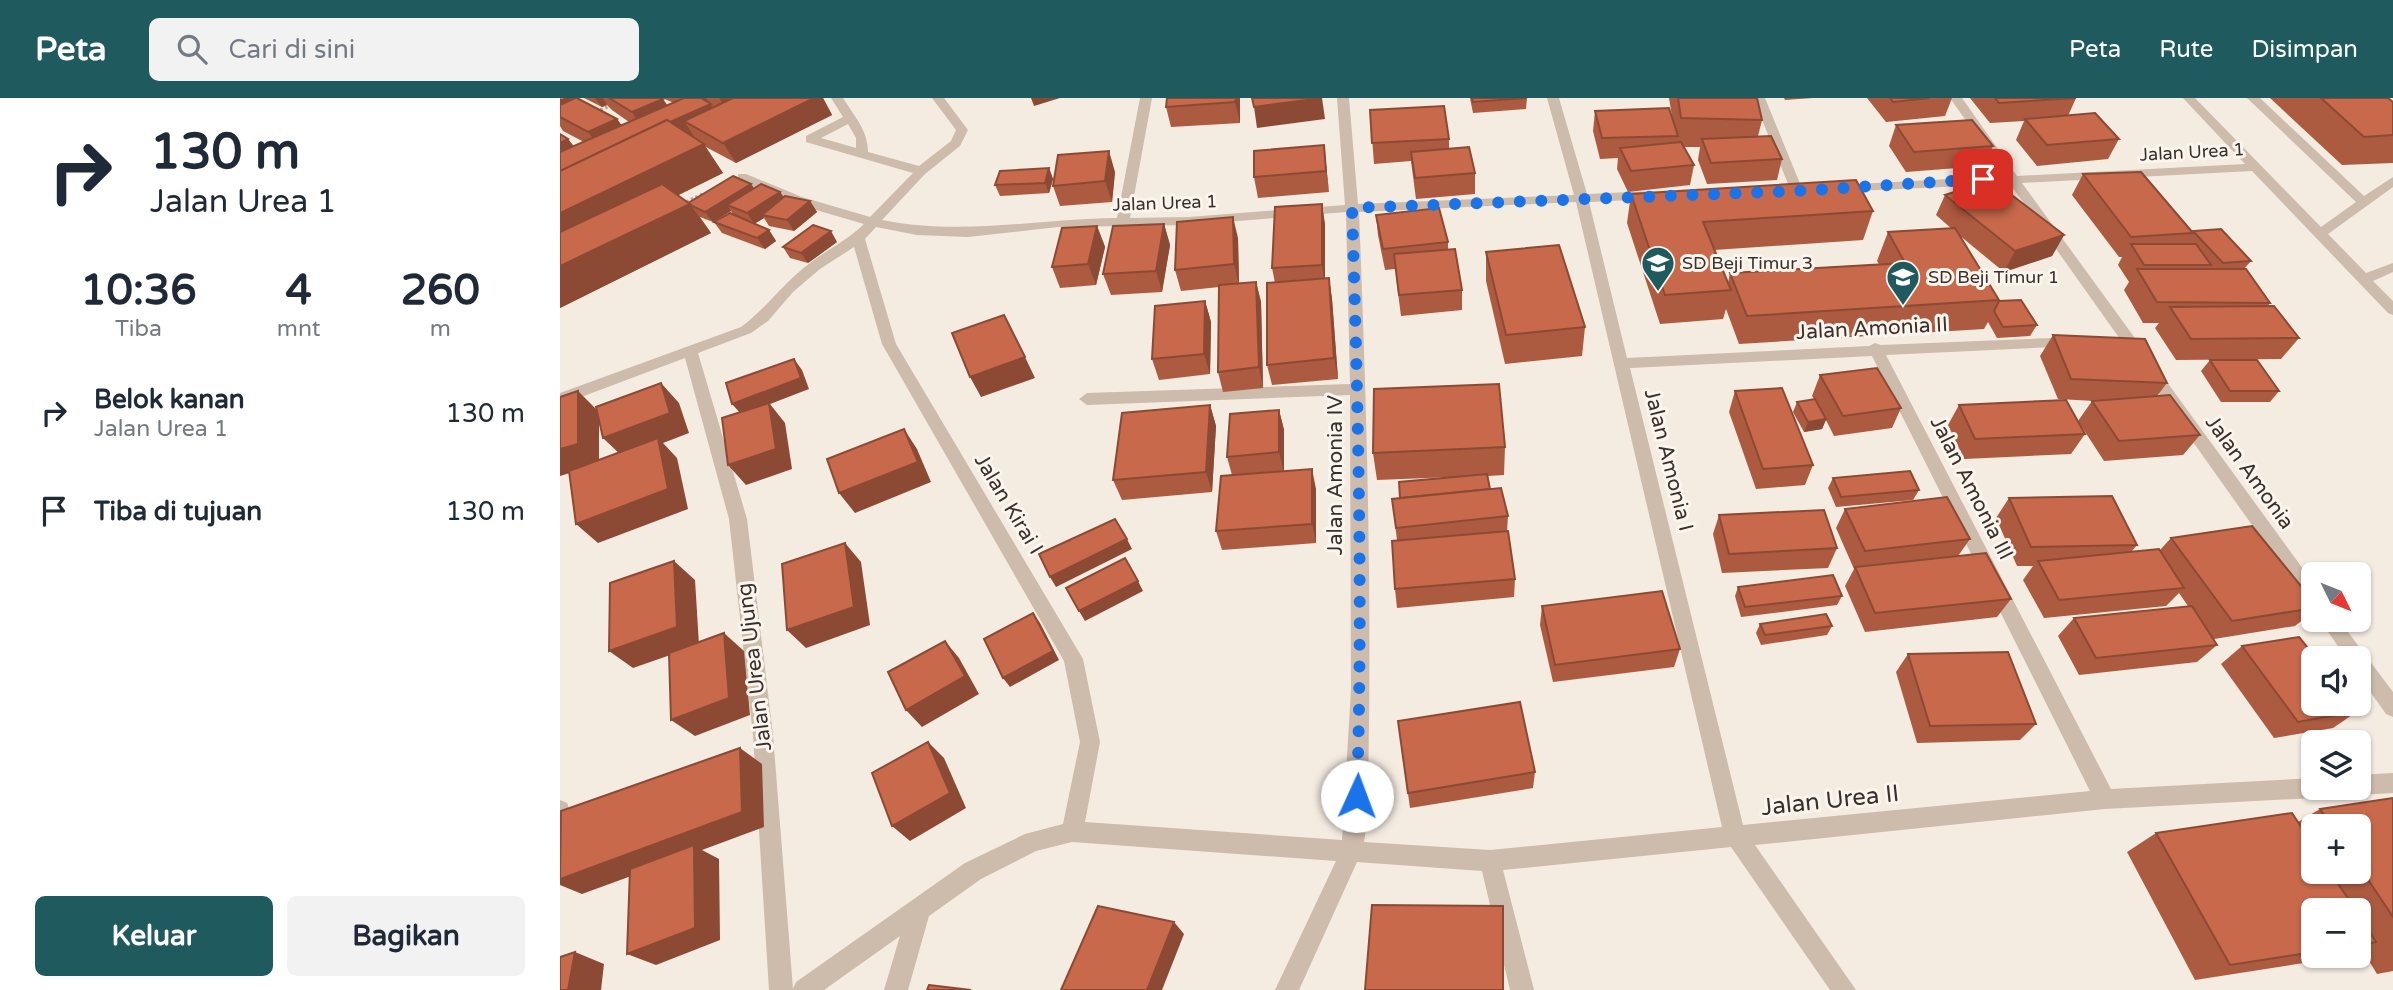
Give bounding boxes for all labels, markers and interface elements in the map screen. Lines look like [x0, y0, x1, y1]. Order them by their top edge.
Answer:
search box [149, 18, 639, 81]
text: Peta [35, 30, 107, 69]
icon: search [173, 30, 211, 68]
text: Cari di sini [229, 34, 355, 65]
text: Peta [2069, 35, 2121, 64]
text: Rute [2159, 35, 2213, 64]
text: Disimpan [2251, 35, 2358, 64]
text: 130 m [150, 123, 300, 182]
icon: right [35, 126, 126, 217]
street label: Jalan Urea 1 [2139, 138, 2245, 166]
pin [1953, 149, 2013, 209]
icon: arrive [1964, 160, 2002, 198]
text: Jalan Urea 1 [150, 183, 337, 221]
street label: Jalan Urea 1 [1112, 190, 1218, 216]
school or university icon: SD Beji Timur 3 [1639, 244, 1677, 293]
place label: SD Beji Timur 3 [1682, 252, 1813, 274]
school or university icon: SD Beji Timur 1 [1884, 258, 1922, 307]
text: 10:36 [80, 265, 197, 316]
text: 4 [285, 265, 312, 316]
text: 260 [401, 265, 480, 316]
place label: SD Beji Timur 1 [1928, 266, 2059, 288]
street label: Jalan Amonia II [1796, 312, 1948, 345]
text: Tiba [115, 315, 162, 343]
text: mnt [277, 315, 320, 343]
text: m [430, 315, 451, 343]
text: Belok kanan [94, 384, 245, 415]
street label: Jalan Amonia I [1639, 386, 1698, 534]
icon: right [35, 394, 73, 432]
street label: Jalan Amonia IV [1323, 394, 1348, 555]
text: 130 m [445, 398, 525, 429]
street label: Jalan Amonia [2200, 411, 2299, 534]
street label: Jalan Amonia III [1925, 412, 2018, 564]
text: Jalan Urea 1 [94, 415, 228, 443]
street label: Jalan Kirai I [969, 450, 1048, 559]
icon: arrive [35, 492, 73, 530]
text: Tiba di tujuan [94, 496, 262, 527]
text: 130 m [445, 496, 525, 527]
north arrow [2301, 562, 2371, 632]
map controls [2301, 562, 2371, 968]
street label: Jalan Urea Ujung [732, 582, 777, 752]
button: sound [2301, 646, 2371, 716]
button: layers [2301, 730, 2371, 800]
position arrow [1320, 759, 1394, 833]
street label: Jalan Urea II [1760, 779, 1900, 822]
button: + [2301, 814, 2371, 884]
button: Keluar [35, 896, 273, 976]
button: Bagikan [287, 896, 525, 976]
button: − [2301, 898, 2371, 968]

